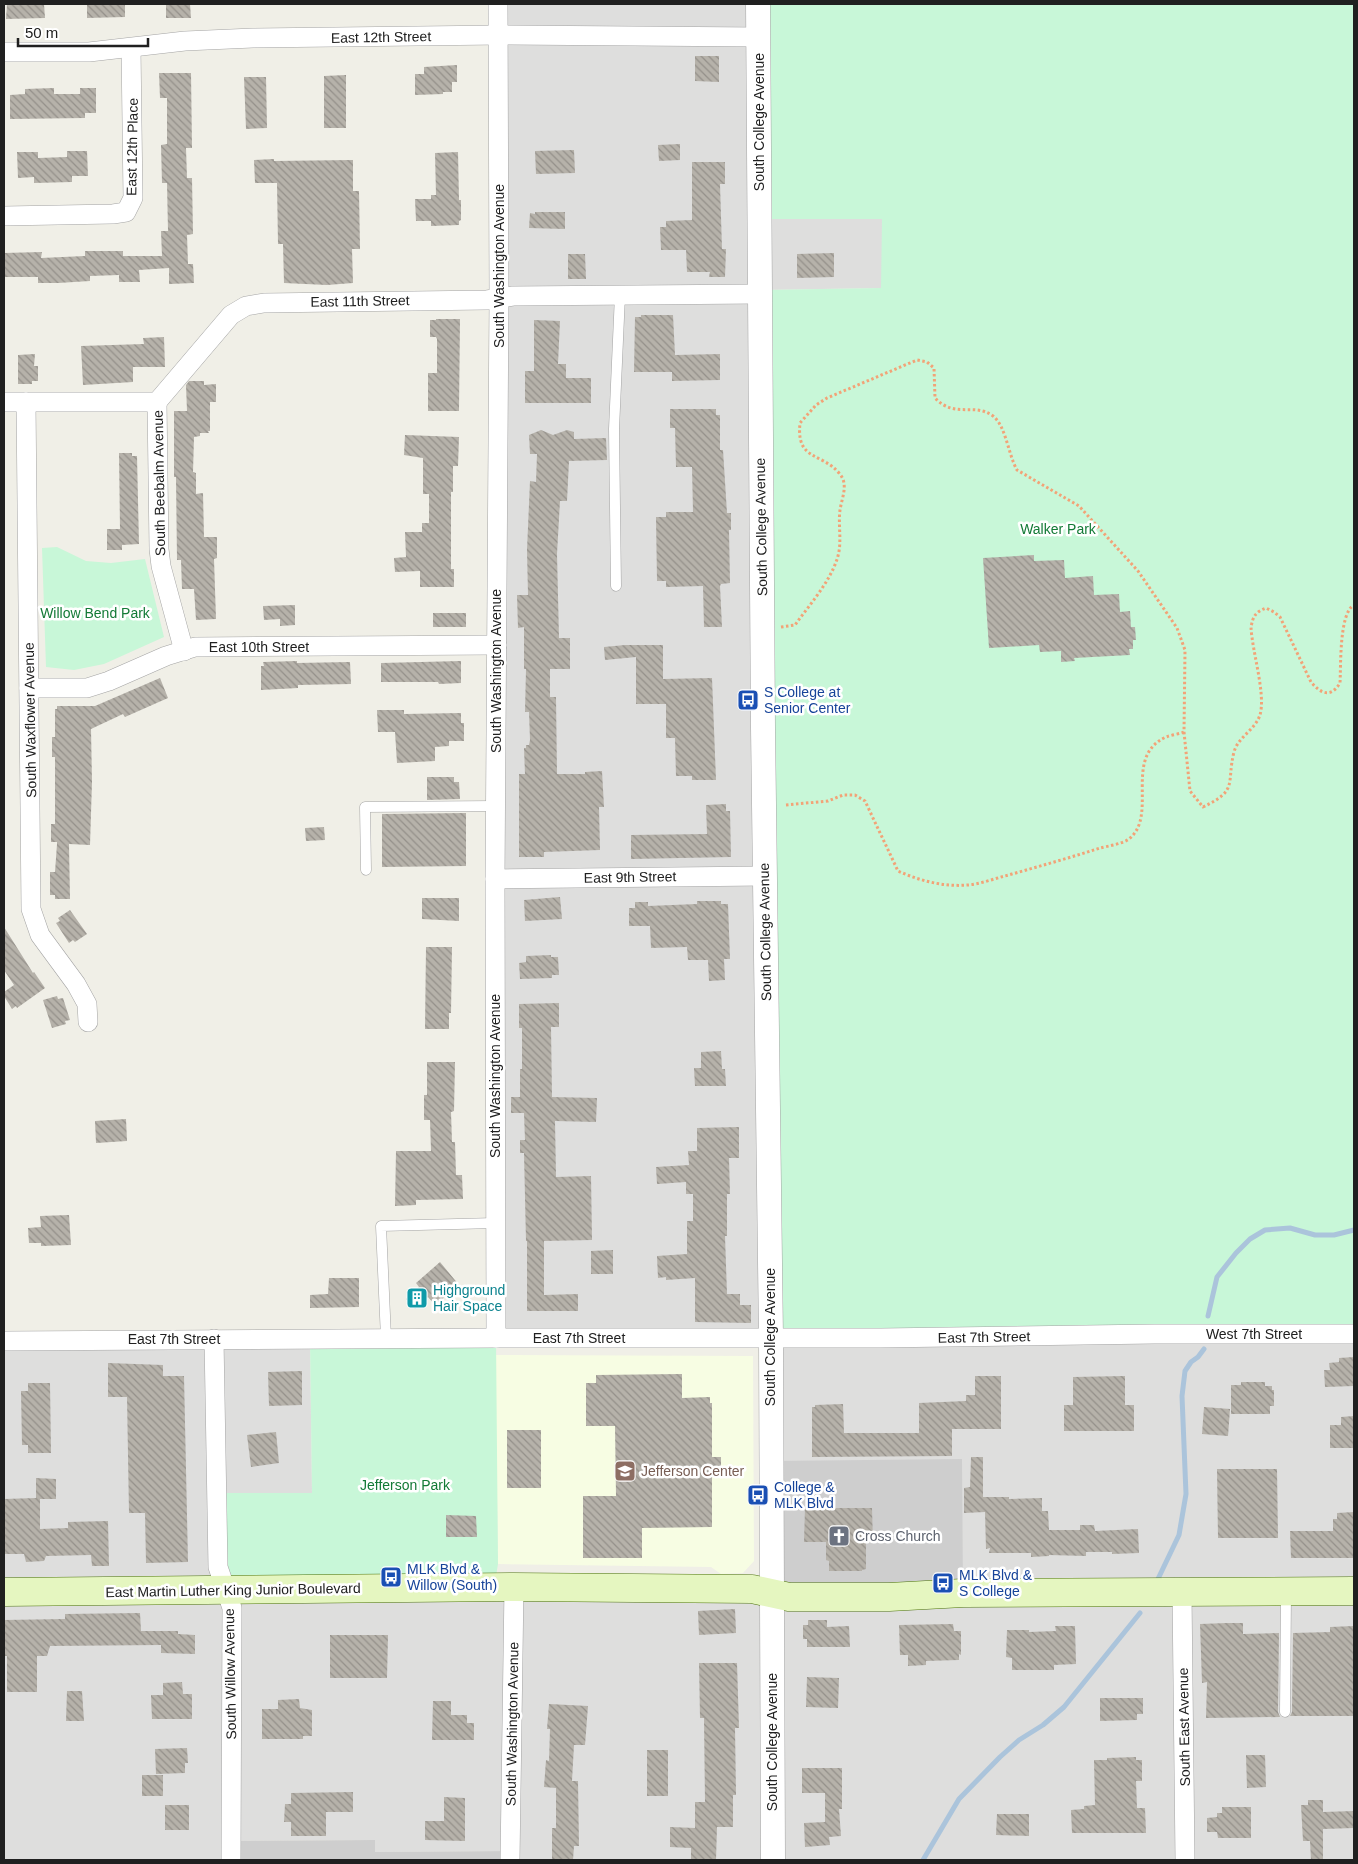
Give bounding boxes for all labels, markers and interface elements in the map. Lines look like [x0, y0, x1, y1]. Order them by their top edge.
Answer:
scale bar [18, 15, 148, 47]
text: 50 m [25, 24, 58, 41]
street label: East 12th Street [331, 28, 431, 46]
street label: South College Avenue [751, 53, 767, 191]
street label: East 12th Place [123, 98, 141, 196]
street label: South Washington Avenue [491, 184, 507, 348]
street label: East 11th Street [310, 292, 410, 310]
street label: South Beebalm Avenue [150, 410, 168, 556]
street label: South College Avenue [752, 458, 770, 596]
park label: Walker Park [1020, 521, 1097, 537]
street label: South Washington Avenue [488, 589, 504, 753]
park label: Willow Bend Park [40, 605, 151, 621]
street label: East 10th Street [209, 639, 309, 655]
street label: South Waxflower Avenue [21, 642, 39, 798]
place label: S College at Senior Center [764, 684, 851, 716]
bus stop icon: S College at Senior Center [736, 688, 760, 712]
street label: South College Avenue [756, 863, 774, 1001]
street label: East 9th Street [584, 868, 677, 886]
street label: South Washington Avenue [487, 994, 503, 1158]
street label: South College Avenue [762, 1268, 778, 1406]
place label: Highground Hair Space [433, 1282, 505, 1314]
building icon: Highground Hair Space [405, 1286, 429, 1310]
street label: West 7th Street [1206, 1326, 1302, 1342]
street label: East 7th Street [938, 1328, 1031, 1346]
street label: East 7th Street [533, 1330, 625, 1346]
street label: East 7th Street [128, 1331, 220, 1347]
school or university icon: Jefferson Center [613, 1459, 637, 1483]
place label: Jefferson Center [641, 1463, 745, 1479]
park label: Jefferson Park [360, 1477, 451, 1493]
place label: College & MLK Blvd [774, 1479, 835, 1511]
bus stop icon: College & MLK Blvd [746, 1483, 770, 1507]
church icon: Cross Church [827, 1524, 851, 1548]
place label: Cross Church [855, 1528, 941, 1544]
place label: MLK Blvd & Willow (South) [407, 1561, 497, 1593]
bus stop icon: MLK Blvd & Willow (South) [379, 1565, 403, 1589]
place label: MLK Blvd & S College [959, 1567, 1033, 1599]
bus stop icon: MLK Blvd & S College [931, 1571, 955, 1595]
street label: East Martin Luther King Junior Boulevard [105, 1580, 361, 1600]
street label: South Willow Avenue [221, 1608, 239, 1740]
street label: South Washington Avenue [503, 1642, 521, 1806]
street label: South East Avenue [1175, 1667, 1193, 1787]
street label: South College Avenue [764, 1673, 780, 1811]

